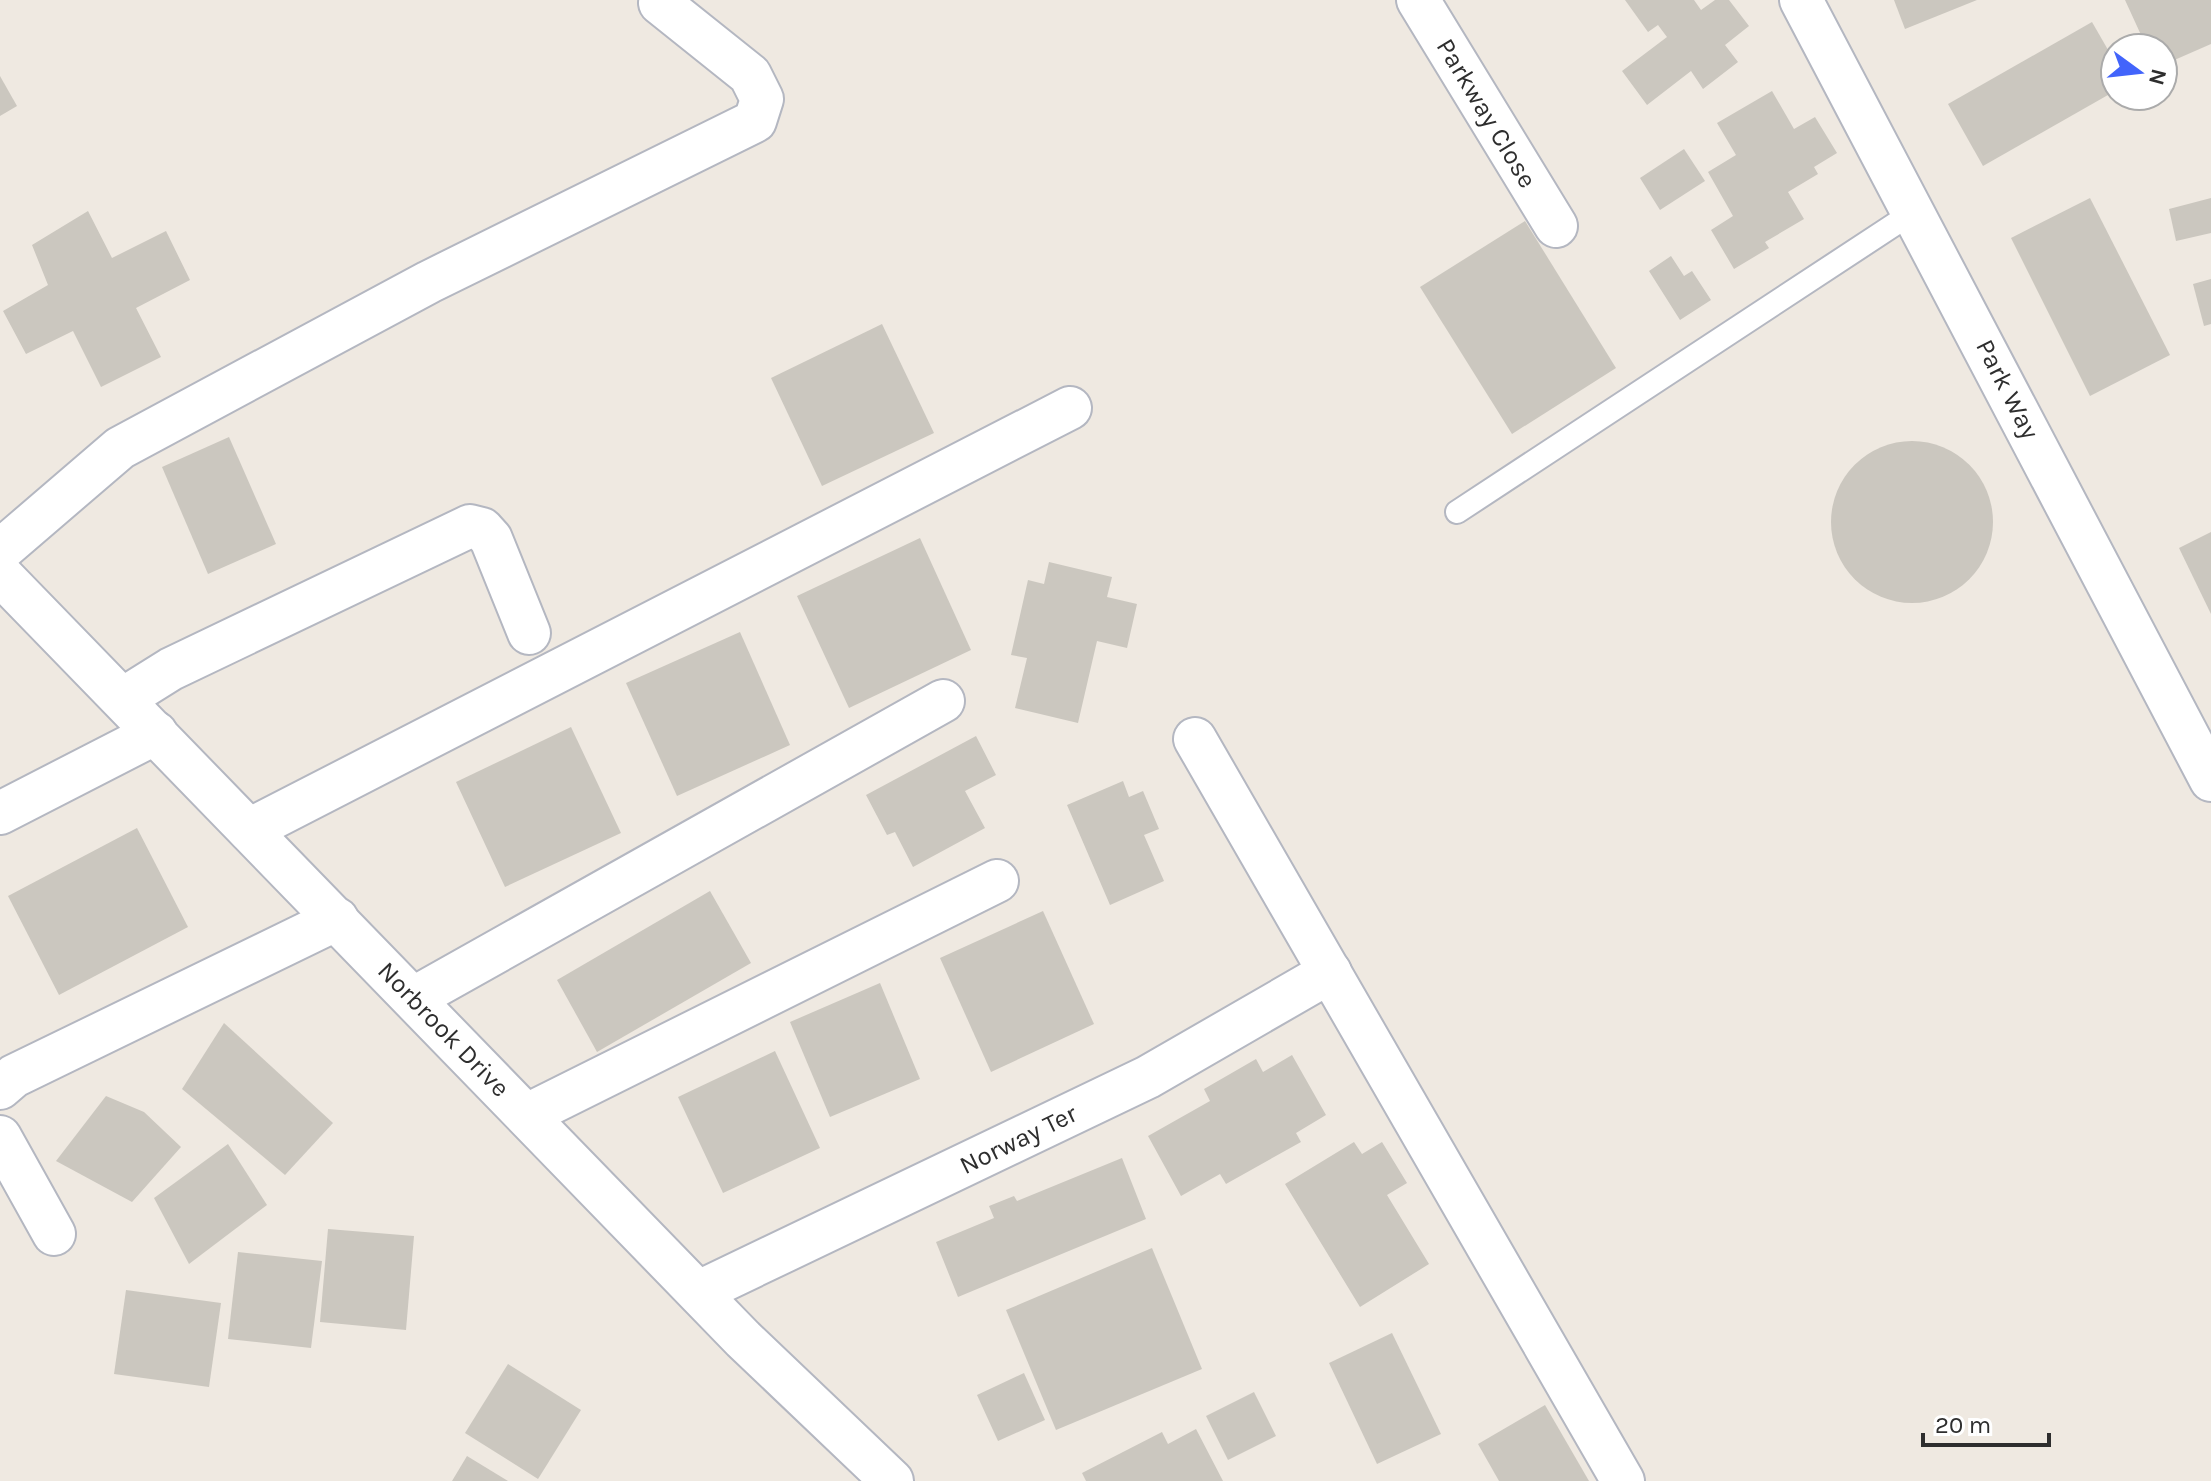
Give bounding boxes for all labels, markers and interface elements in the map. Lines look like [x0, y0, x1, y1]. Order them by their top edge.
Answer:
north arrow [2099, 32, 2179, 112]
street label: Parkway Close [1430, 33, 1543, 194]
text: N [2143, 66, 2172, 88]
street label: Park Way [1969, 334, 2046, 444]
street label: Norbrook Drive [371, 955, 516, 1103]
street label: Norway Ter [955, 1098, 1082, 1181]
scale bar [1923, 1397, 2049, 1447]
text: 20 m [1935, 1411, 1991, 1439]

